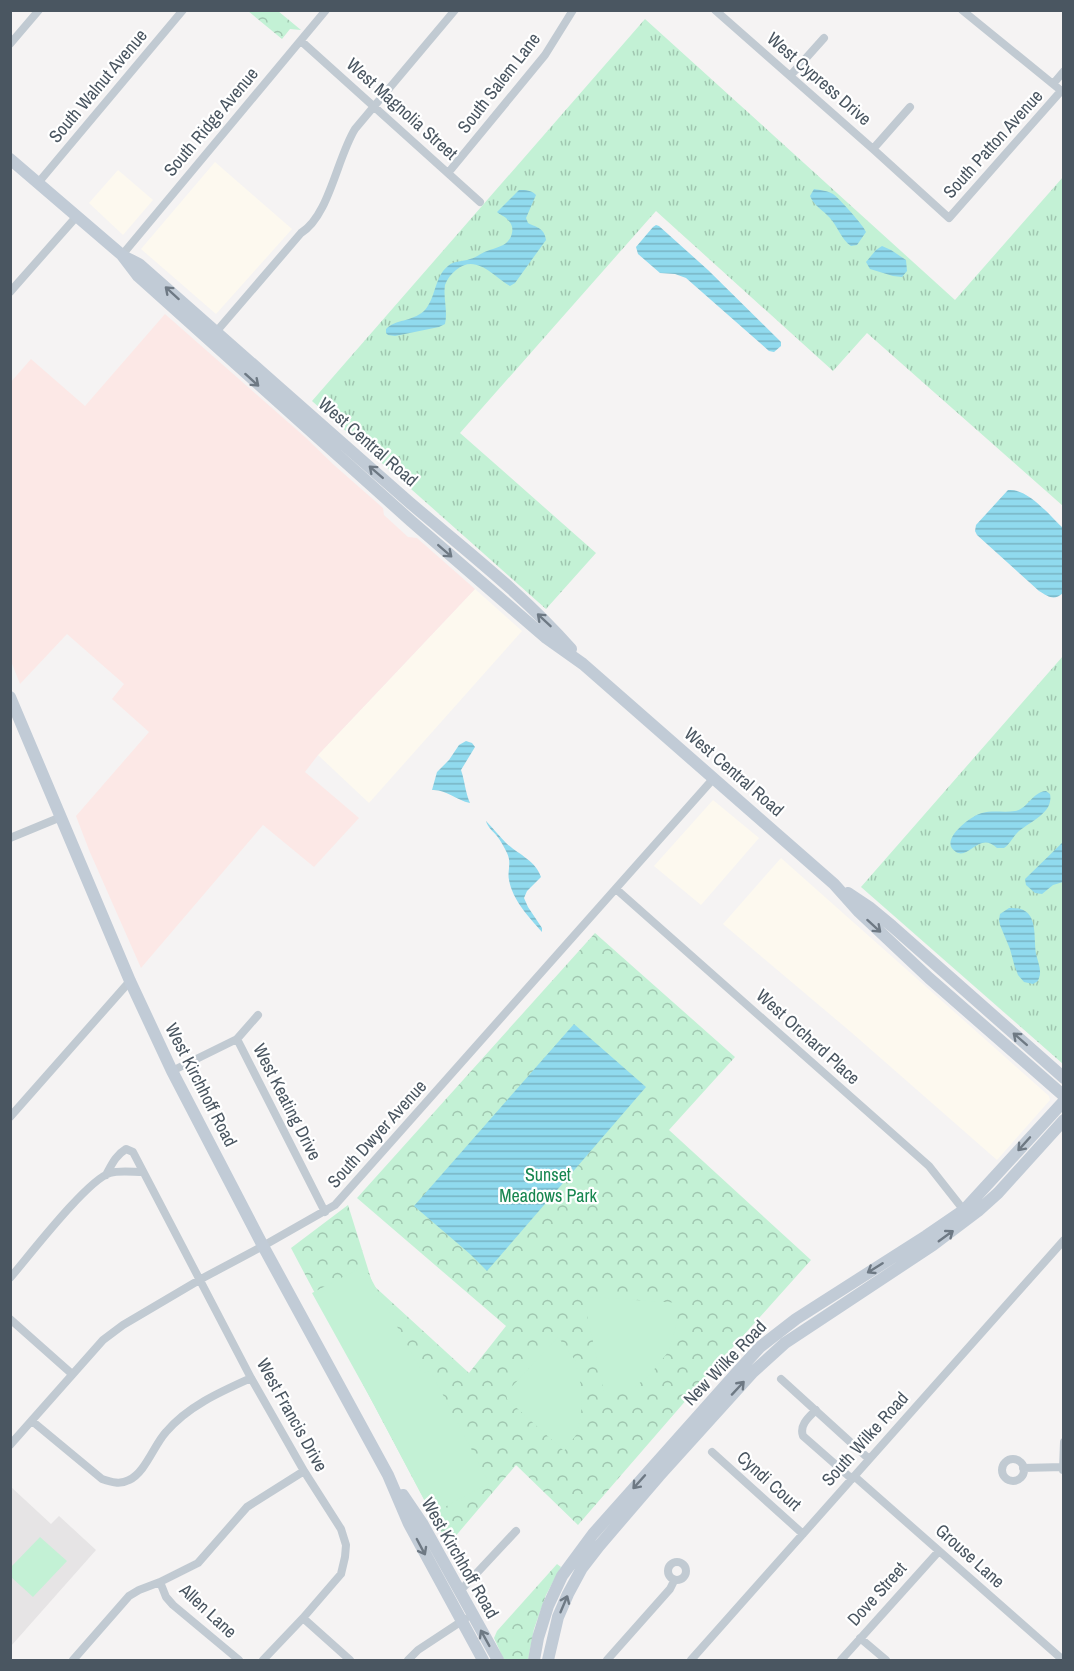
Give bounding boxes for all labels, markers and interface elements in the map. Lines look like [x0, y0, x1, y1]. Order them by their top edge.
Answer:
street label: South Walnut Avenue [43, 24, 153, 148]
street label: West Cypress Drive [762, 26, 877, 131]
street label: South Salem Lane [451, 27, 546, 138]
street label: West Magnolia Street [341, 52, 463, 165]
street label: South Ridge Avenue [158, 62, 264, 181]
street label: South Patton Avenue [937, 84, 1048, 203]
one-way arrow [165, 286, 180, 300]
one-way arrow [244, 373, 259, 387]
street label: West Central Road [313, 391, 423, 492]
one-way arrow [369, 465, 384, 479]
one-way arrow [437, 544, 452, 558]
one-way arrow [537, 613, 552, 627]
street label: West Central Road [679, 721, 789, 822]
one-way arrow [867, 919, 882, 933]
street label: West Orchard Place [751, 983, 866, 1090]
street label: West Kirchhoff Road [160, 1019, 243, 1151]
one-way arrow [1012, 1032, 1027, 1046]
street label: West Keating Drive [247, 1039, 328, 1164]
street label: South Dwyer Avenue [321, 1074, 432, 1193]
one-way arrow [1017, 1137, 1031, 1152]
park label: Sunset Meadows Park [499, 1162, 597, 1208]
one-way arrow [937, 1230, 953, 1242]
one-way arrow [867, 1262, 884, 1275]
street label: New Wilke Road [677, 1314, 772, 1411]
street label: West Francis Drive [251, 1354, 334, 1476]
one-way arrow [731, 1381, 745, 1396]
street label: South Wilke Road [816, 1386, 914, 1491]
street label: Cyndi Court [732, 1445, 807, 1516]
one-way arrow [632, 1474, 646, 1489]
street label: West Kirchhoff Road [416, 1493, 505, 1623]
street label: Grouse Lane [930, 1518, 1010, 1593]
one-way arrow [415, 1538, 427, 1555]
street label: Dove Street [841, 1556, 912, 1631]
street label: Allen Lane [174, 1577, 242, 1644]
one-way arrow [559, 1596, 570, 1614]
one-way arrow [479, 1630, 491, 1647]

